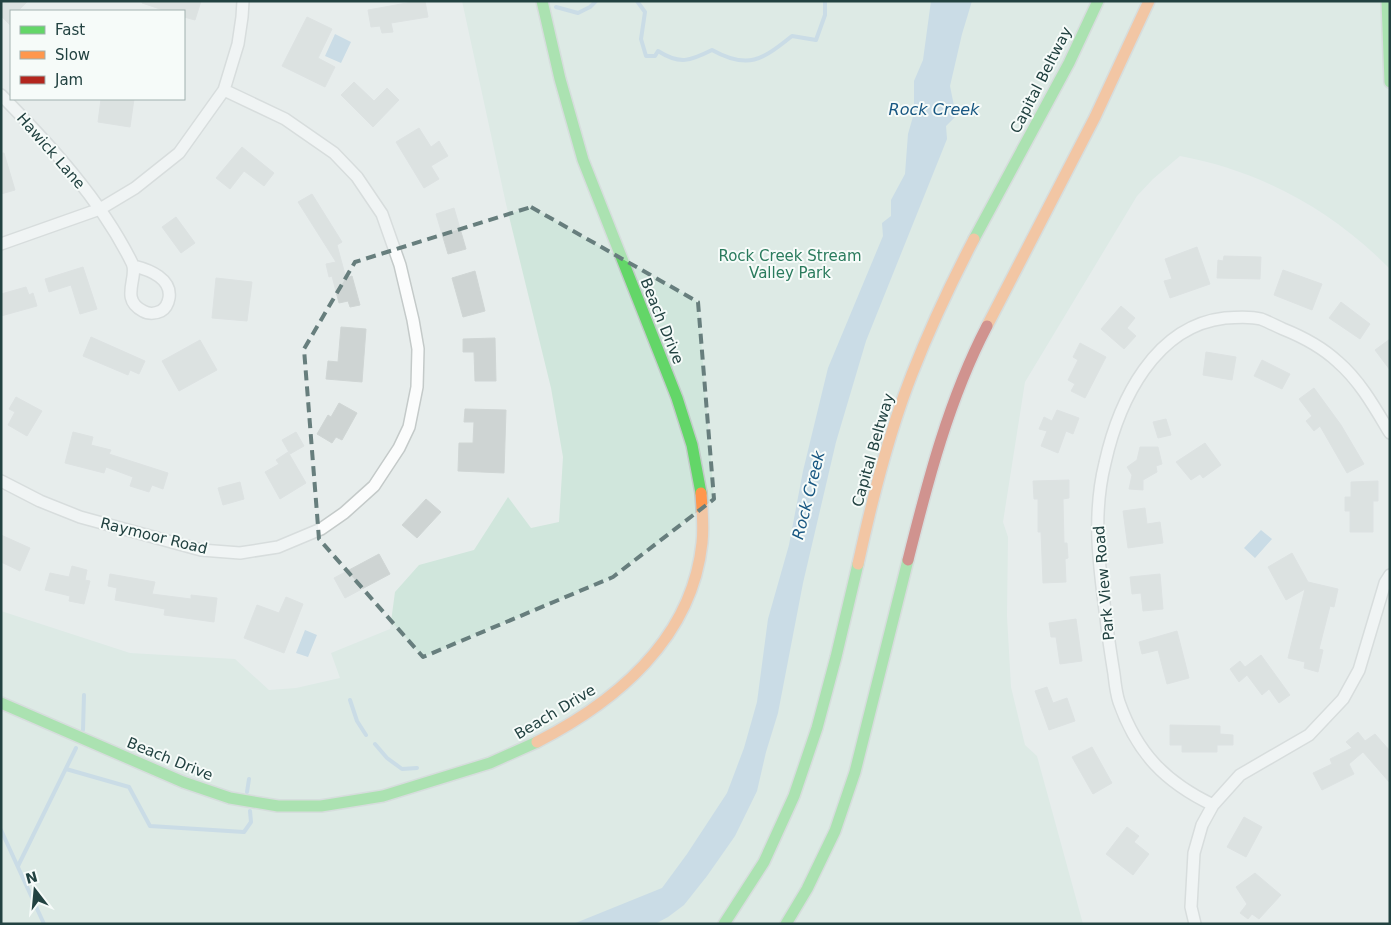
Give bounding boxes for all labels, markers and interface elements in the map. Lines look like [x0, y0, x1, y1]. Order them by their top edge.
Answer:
legend [10, 10, 185, 100]
text: Fast [55, 21, 85, 39]
street label: Capital Beltway [1006, 24, 1076, 136]
text: Slow [55, 46, 90, 64]
text: Jam [54, 71, 83, 89]
water label: Rock Creek [889, 100, 980, 119]
street label: Hawick Lane [13, 109, 89, 193]
park label: Rock Creek Stream Valley Park [718, 247, 862, 282]
street label: Beach Drive [637, 275, 687, 367]
street label: Capital Beltway [848, 391, 898, 509]
water label: Rock Creek [788, 448, 829, 541]
street label: Raymoor Road [99, 514, 209, 558]
street label: Park View Road [1090, 525, 1118, 641]
street label: Beach Drive [511, 681, 599, 743]
street label: Beach Drive [124, 734, 216, 784]
north arrow [10, 865, 60, 915]
text: N [24, 868, 39, 887]

